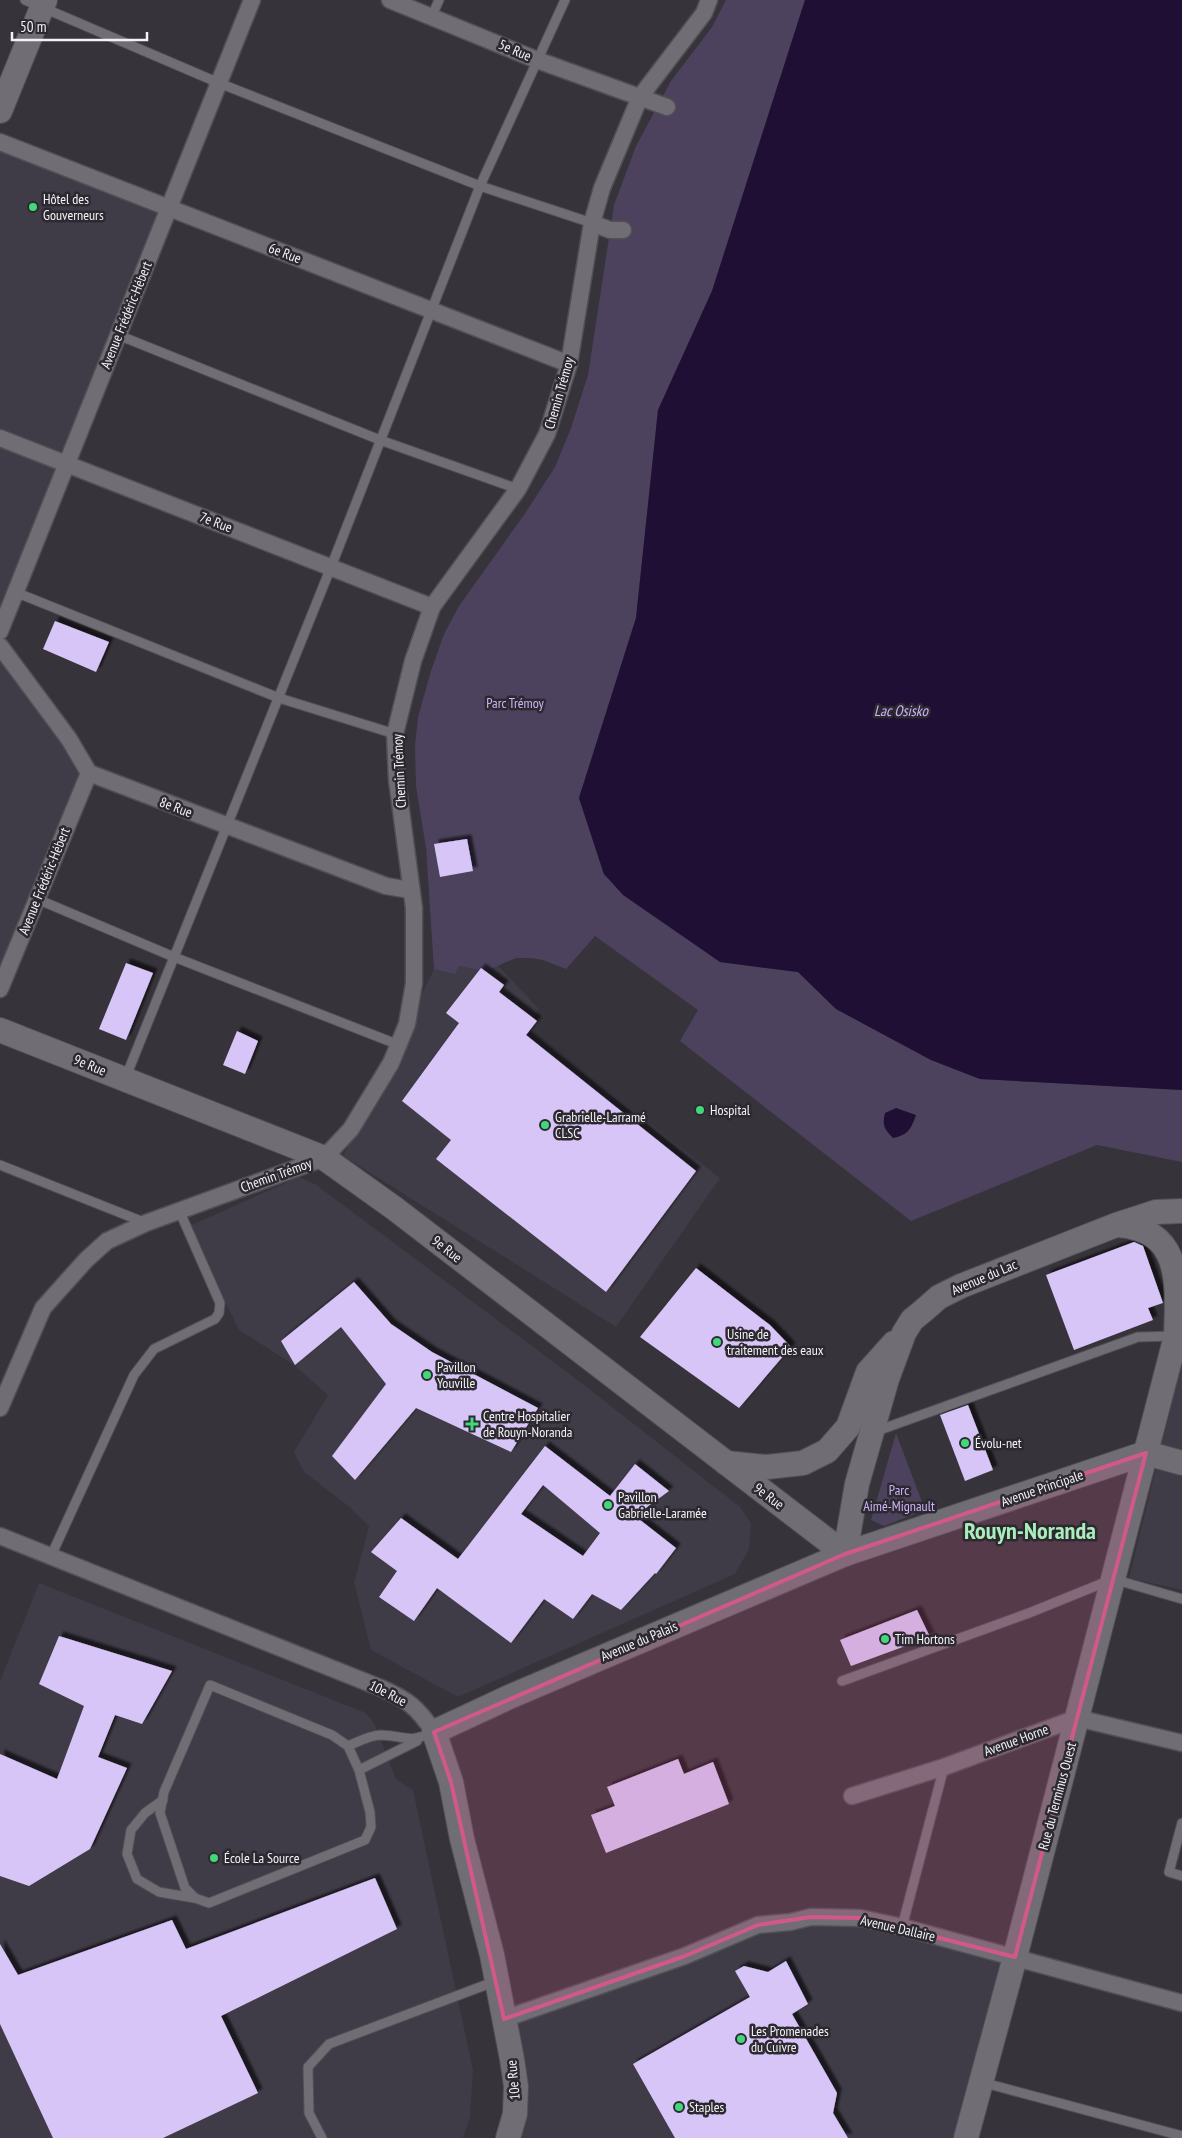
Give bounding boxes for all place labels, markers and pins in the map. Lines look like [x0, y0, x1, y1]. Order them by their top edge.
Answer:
place label: Hôtel des Gouverneurs [43, 190, 104, 224]
marker: Hôtel des Gouverneurs [27, 201, 39, 213]
place label: Hospital [710, 1101, 751, 1119]
marker: Hospital [694, 1104, 706, 1116]
place label: Grabrielle-Larramé CLSC [555, 1108, 646, 1142]
marker: Grabrielle-Larramé CLSC [539, 1119, 551, 1131]
place label: Usine de traitement des eaux [727, 1325, 824, 1359]
marker: Usine de traitement des eaux [711, 1336, 723, 1348]
place label: Pavillon Youville [437, 1358, 476, 1392]
marker: Pavillon Youville [421, 1369, 433, 1381]
place label: Centre Hospitalier de Rouyn-Noranda [483, 1407, 572, 1441]
marker: Centre Hospitalier de Rouyn-Noranda [465, 1417, 479, 1431]
place label: Évolu-net [975, 1434, 1022, 1452]
marker: Évolu-net [959, 1437, 971, 1449]
place label: Pavillon Gabrielle-Laramée [618, 1488, 707, 1522]
marker: Pavillon Gabrielle-Laramée [602, 1499, 614, 1511]
place label: Tim Hortons [895, 1630, 955, 1648]
marker: Tim Hortons [879, 1633, 891, 1645]
place label: École La Source [224, 1849, 300, 1867]
marker: École La Source [208, 1852, 220, 1864]
place label: Les Promenades du Cuivre [751, 2022, 829, 2056]
marker: Les Promenades du Cuivre [735, 2033, 747, 2045]
place label: Staples [689, 2098, 725, 2116]
marker: Staples [673, 2101, 685, 2113]

